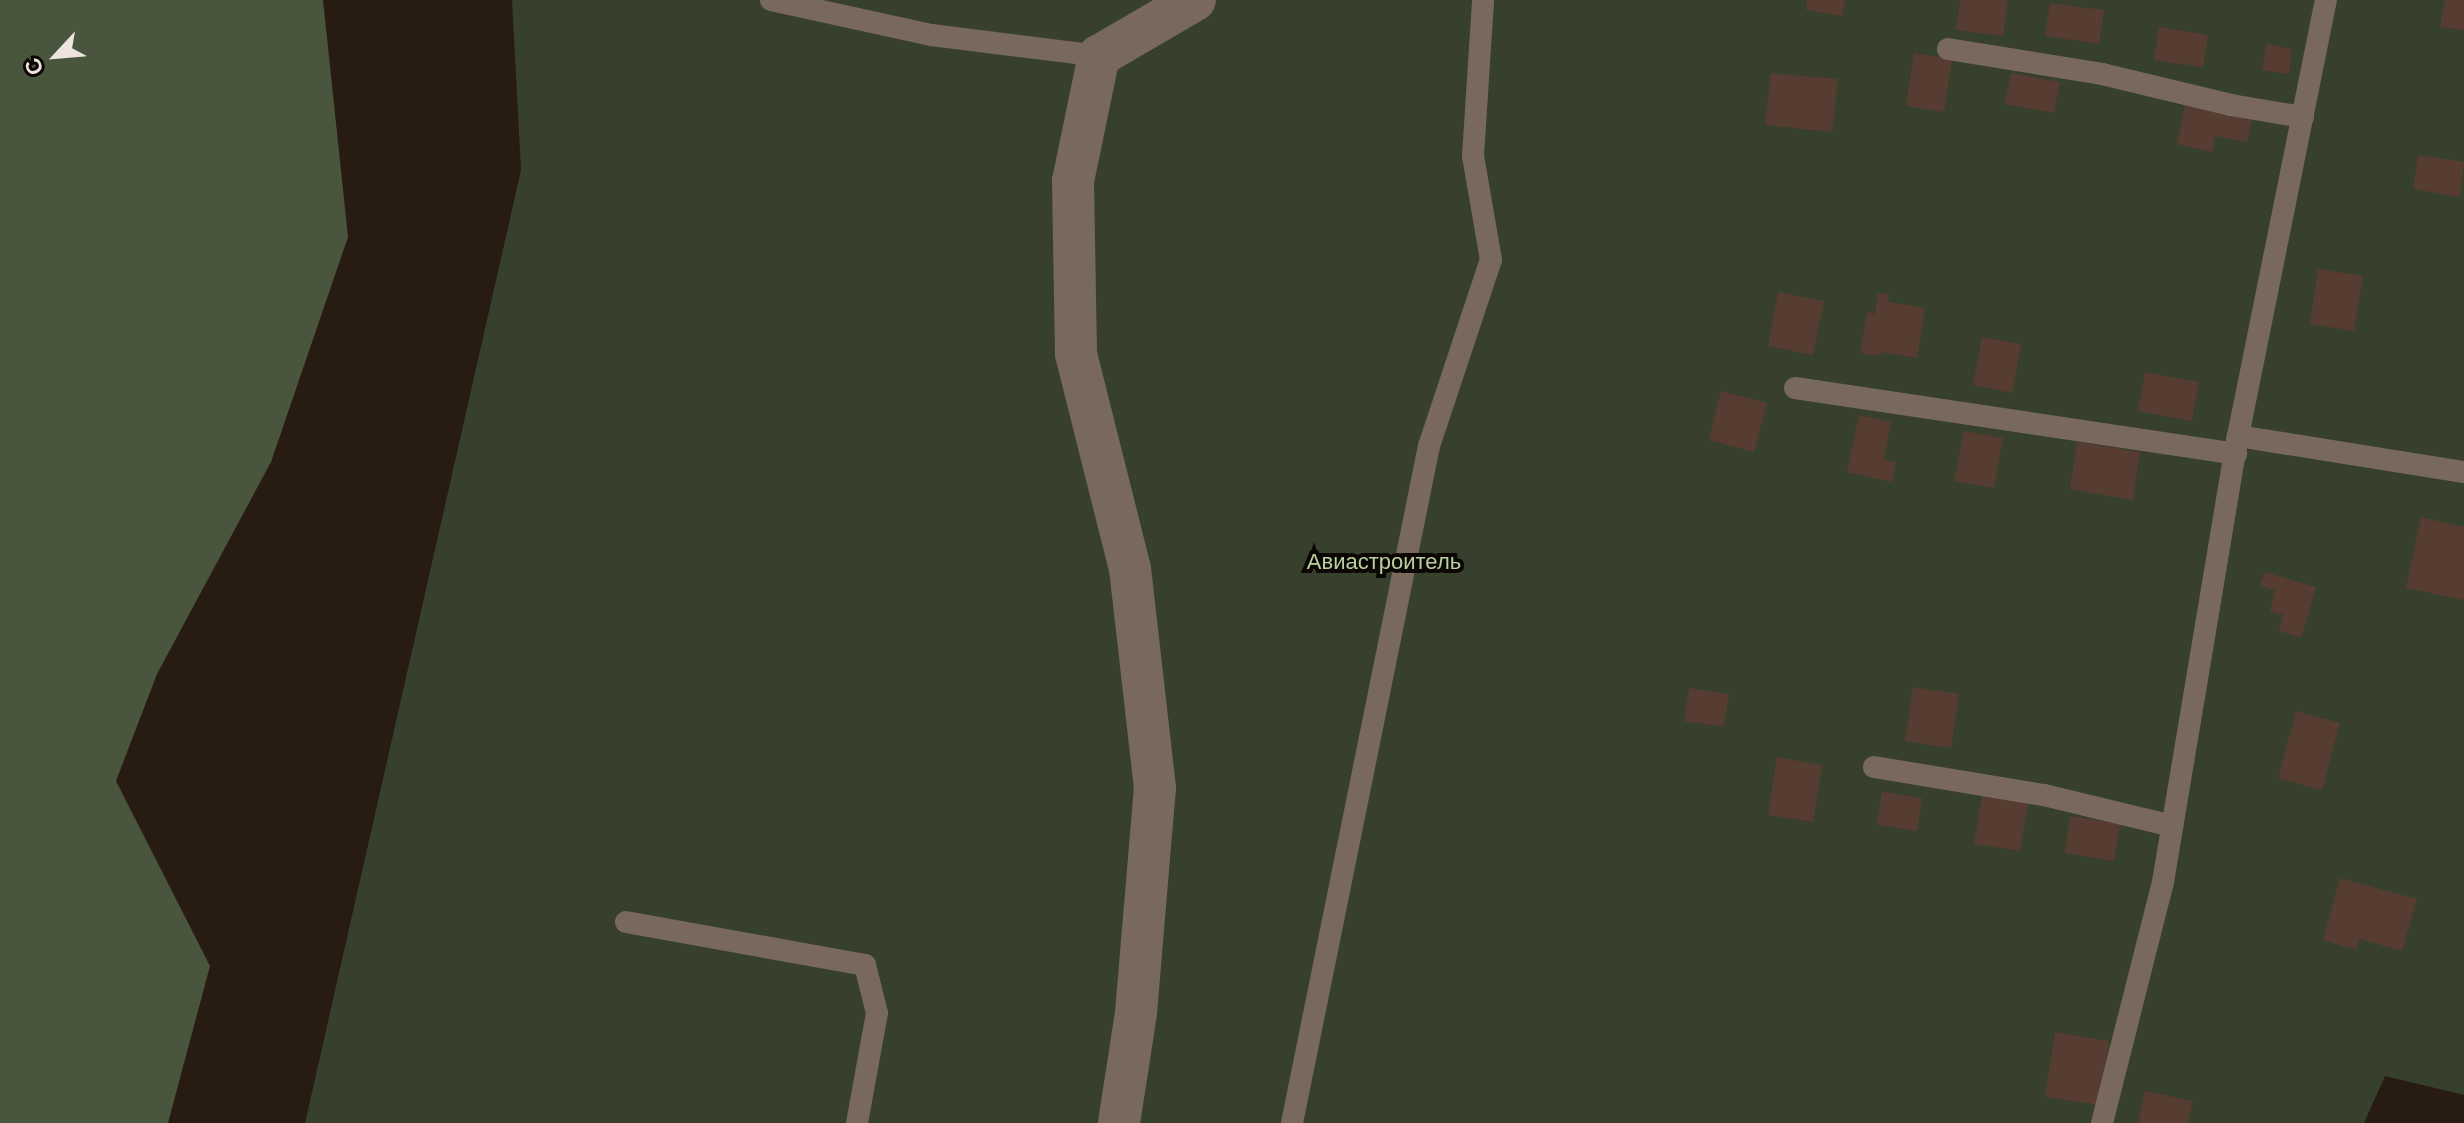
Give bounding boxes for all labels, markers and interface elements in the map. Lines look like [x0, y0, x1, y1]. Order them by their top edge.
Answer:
north arrow [16, 16, 96, 96]
text: С [19, 54, 49, 79]
park label: Авиастроитель [1307, 549, 1461, 575]

